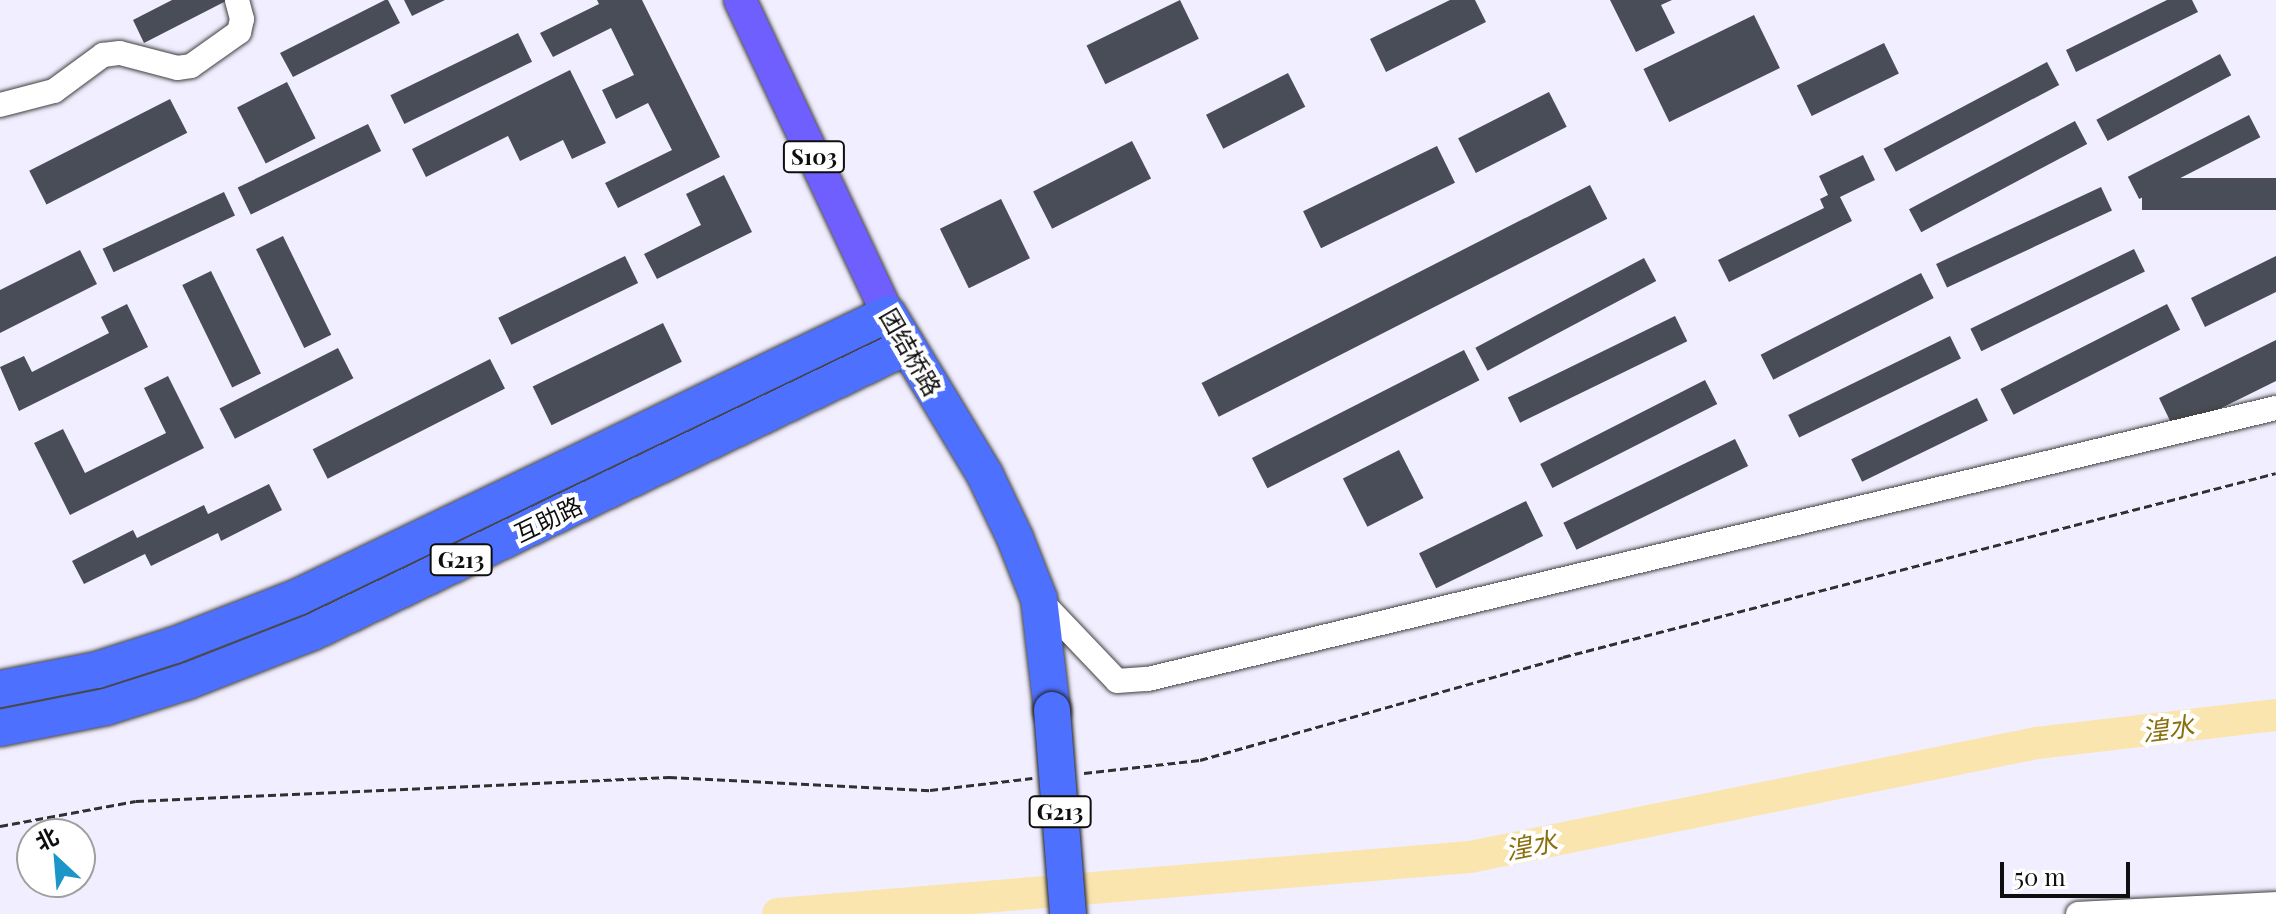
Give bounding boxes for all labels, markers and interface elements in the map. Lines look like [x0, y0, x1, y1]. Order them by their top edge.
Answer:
road number: S103 [782, 139, 846, 175]
street label: 团结桥路 [875, 303, 947, 401]
street label: 互助路 [509, 490, 587, 548]
road number: G213 [429, 542, 493, 578]
water label: 湟水 [2140, 709, 2196, 747]
road number: G213 [1028, 794, 1092, 830]
north arrow [16, 818, 96, 898]
text: 北 [30, 820, 63, 857]
water label: 湟水 [1503, 825, 1559, 865]
scale bar [2004, 846, 2134, 896]
text: 50 m [2014, 860, 2066, 892]

